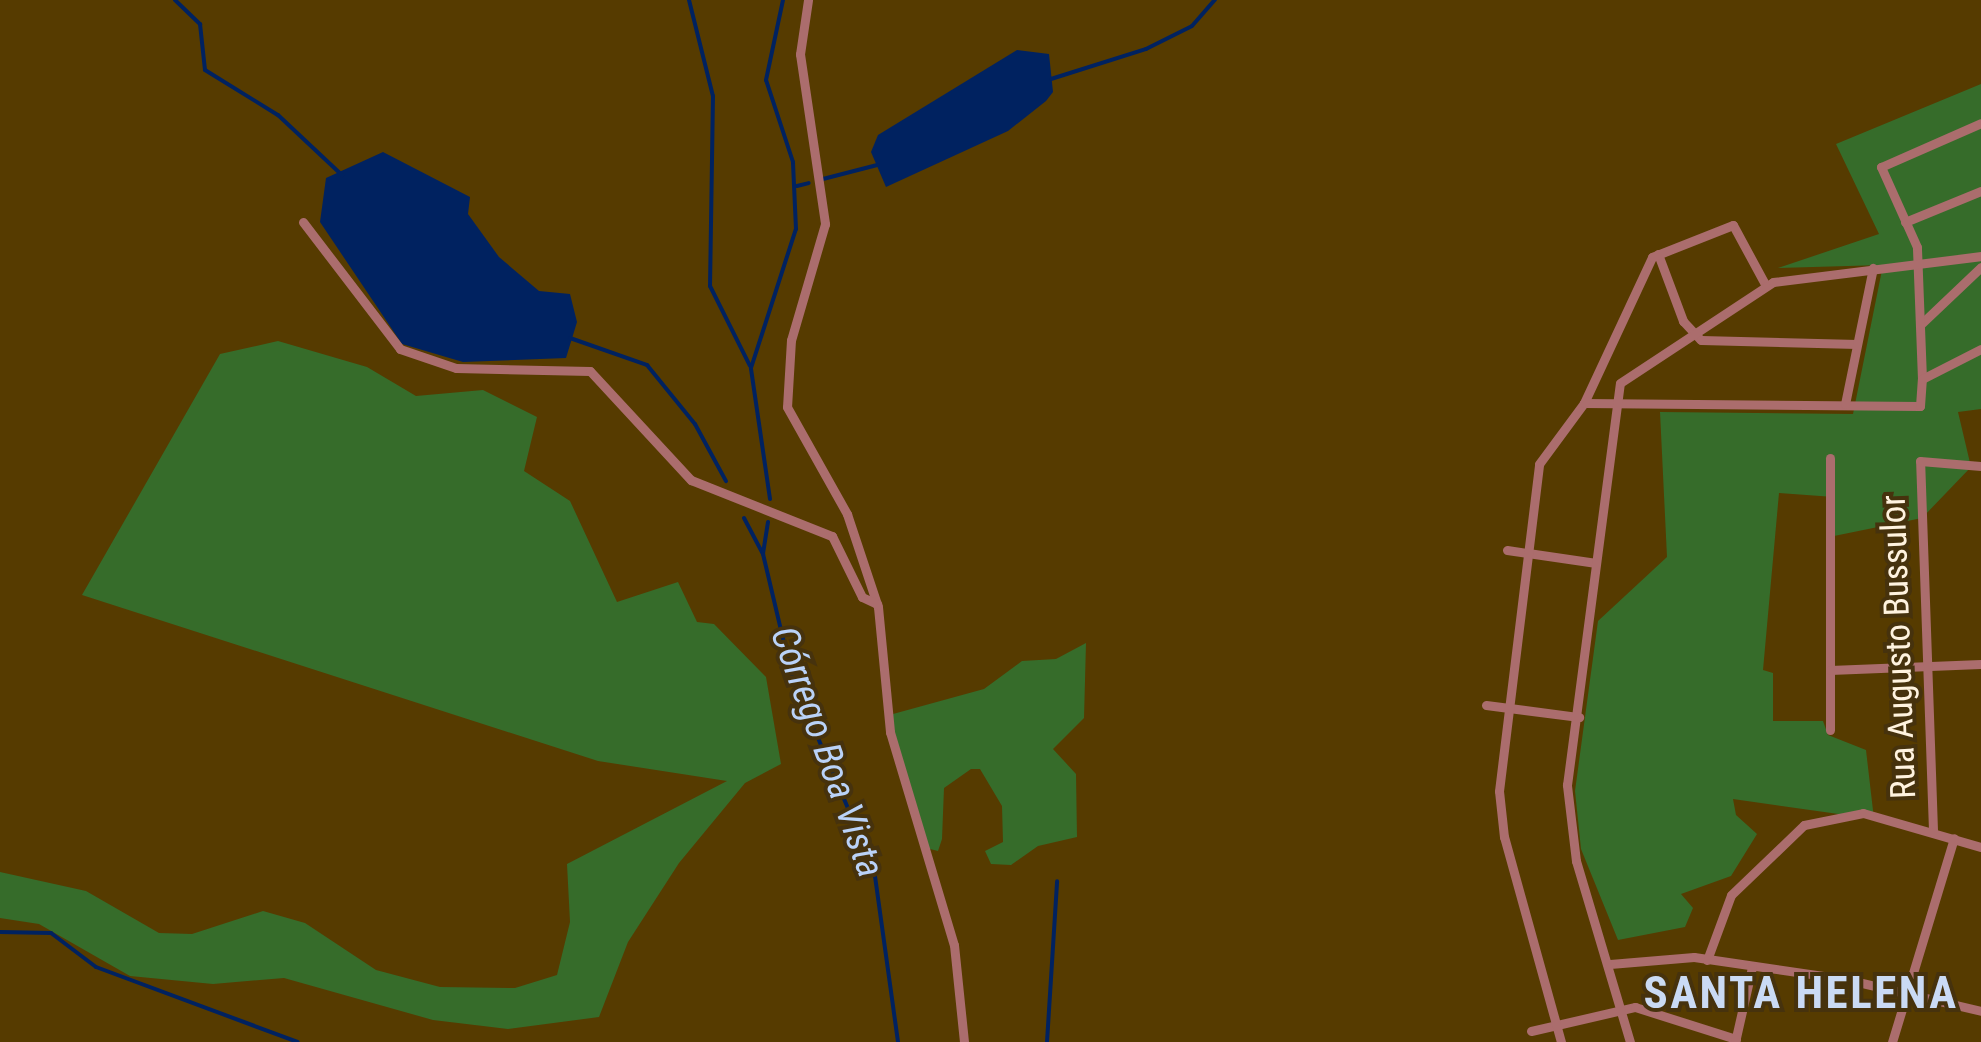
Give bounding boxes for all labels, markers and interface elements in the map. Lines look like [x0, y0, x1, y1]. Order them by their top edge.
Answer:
street label: Rua Augusto Bussulor [1873, 494, 1925, 800]
water label: Córrego Boa Vista [761, 620, 893, 884]
district label: SANTA HELENA [1643, 966, 1959, 1020]

